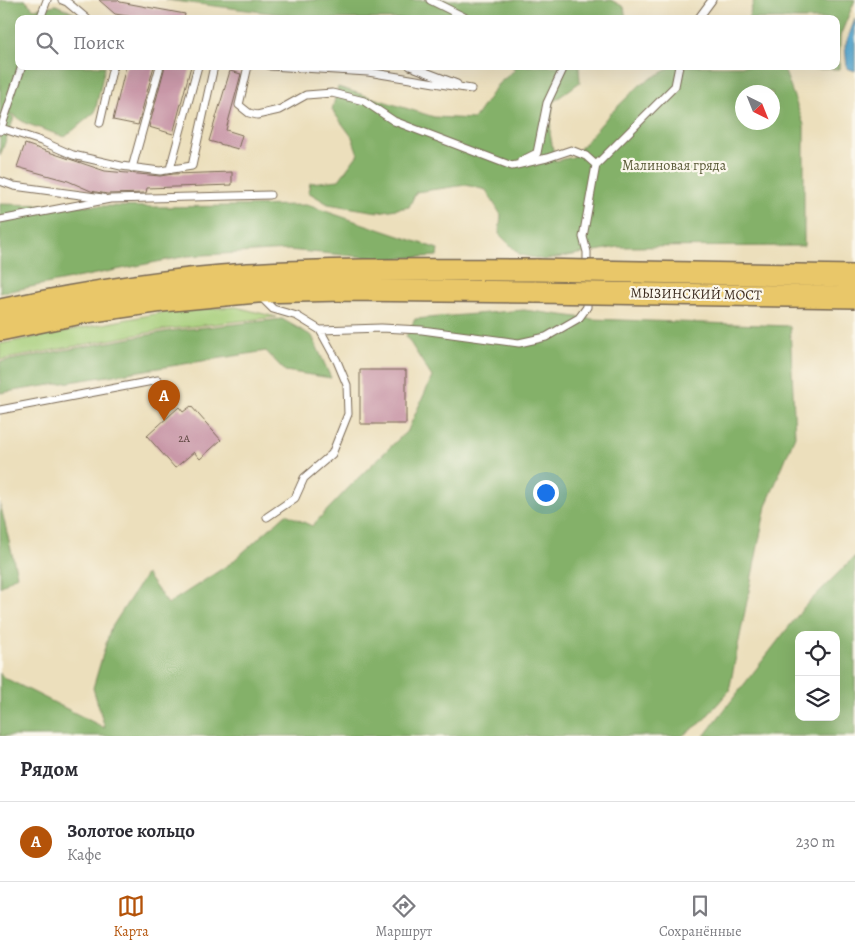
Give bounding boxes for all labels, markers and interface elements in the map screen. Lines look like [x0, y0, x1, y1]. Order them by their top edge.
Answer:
search box [15, 15, 840, 70]
icon: search [33, 29, 61, 57]
text: Поиск [73, 30, 125, 56]
north arrow [735, 85, 780, 130]
park label: Малиновая гряда [622, 156, 727, 175]
street label: МЫЗИНСКИЙ МОСТ [630, 283, 762, 305]
pin: A [148, 380, 180, 421]
house number: 2А [178, 431, 190, 446]
your location [533, 480, 559, 506]
map controls [795, 631, 840, 721]
button: locate [795, 631, 840, 676]
button: layers [795, 676, 840, 721]
text: Рядом [20, 755, 78, 783]
text: Золотое кольцо [67, 818, 195, 844]
text: A [31, 831, 41, 853]
text: 230 m [796, 831, 835, 853]
text: Кафе [67, 844, 101, 866]
tab: Карта [113, 892, 149, 941]
tab: Маршрут [376, 892, 432, 941]
tab: Сохранённые [659, 892, 742, 941]

